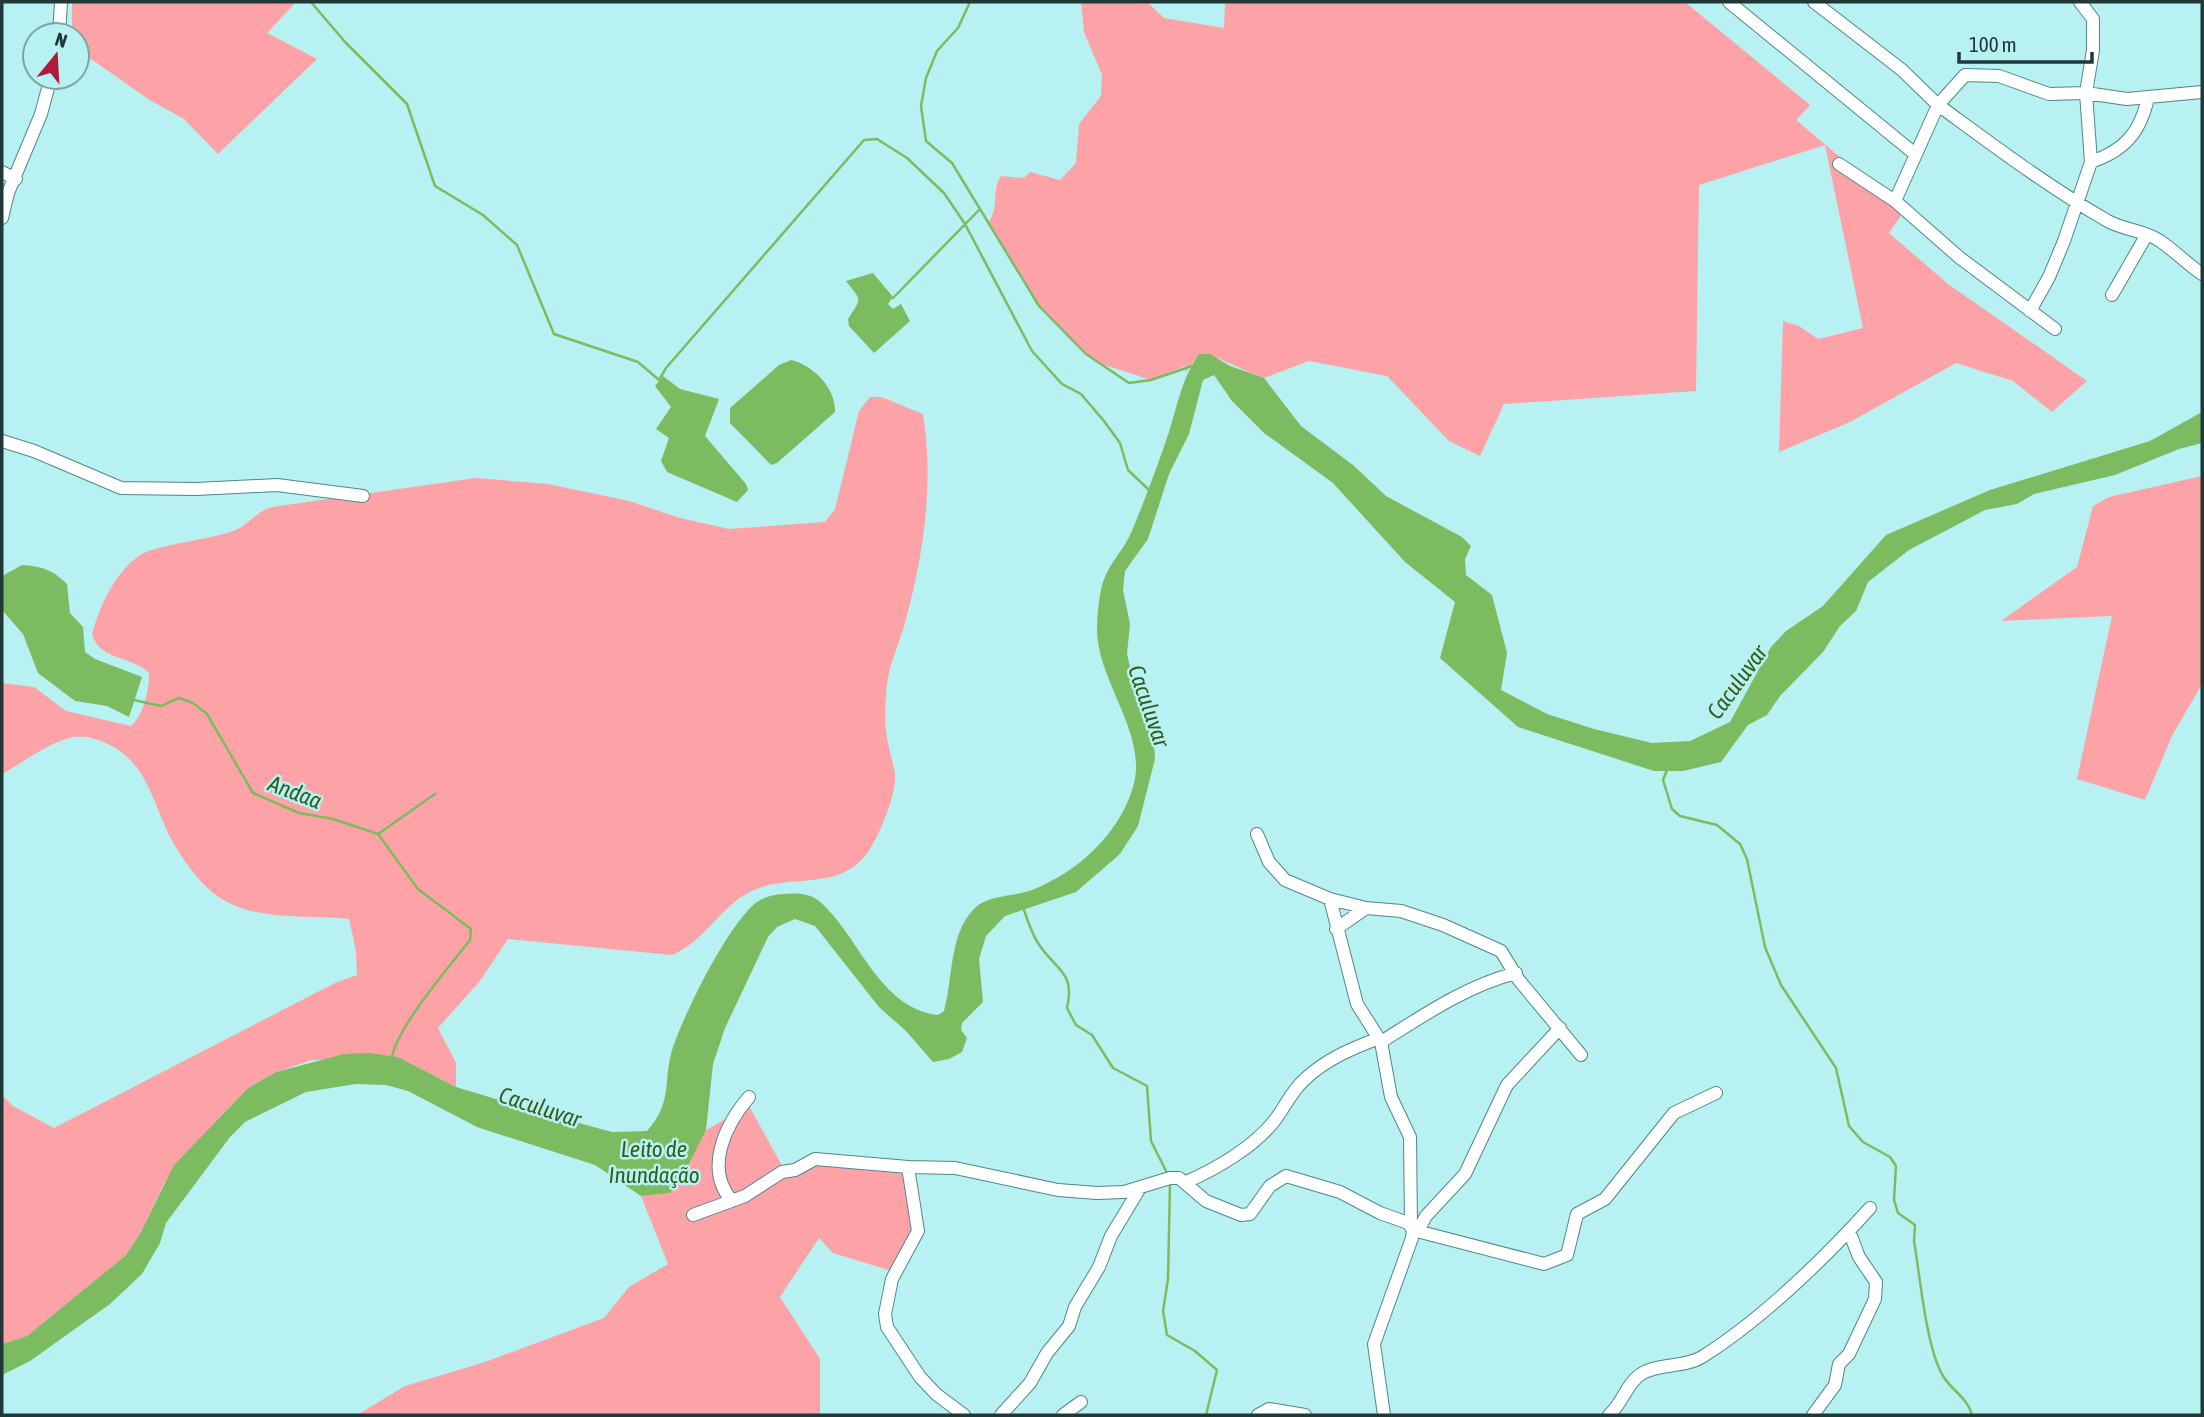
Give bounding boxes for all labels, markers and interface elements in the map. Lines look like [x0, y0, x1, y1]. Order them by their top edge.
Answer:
north arrow [21, 21, 91, 91]
scale bar [1959, 21, 2092, 65]
text: N [53, 28, 70, 52]
text: 100 m [1969, 32, 2017, 56]
water label: Caculuvar [1702, 639, 1773, 724]
water label: Caculuvar [1123, 662, 1175, 751]
water label: Andaa [264, 770, 325, 814]
water label: Caculuvar [496, 1082, 585, 1133]
water label: Leito de Inundação [609, 1136, 699, 1188]

